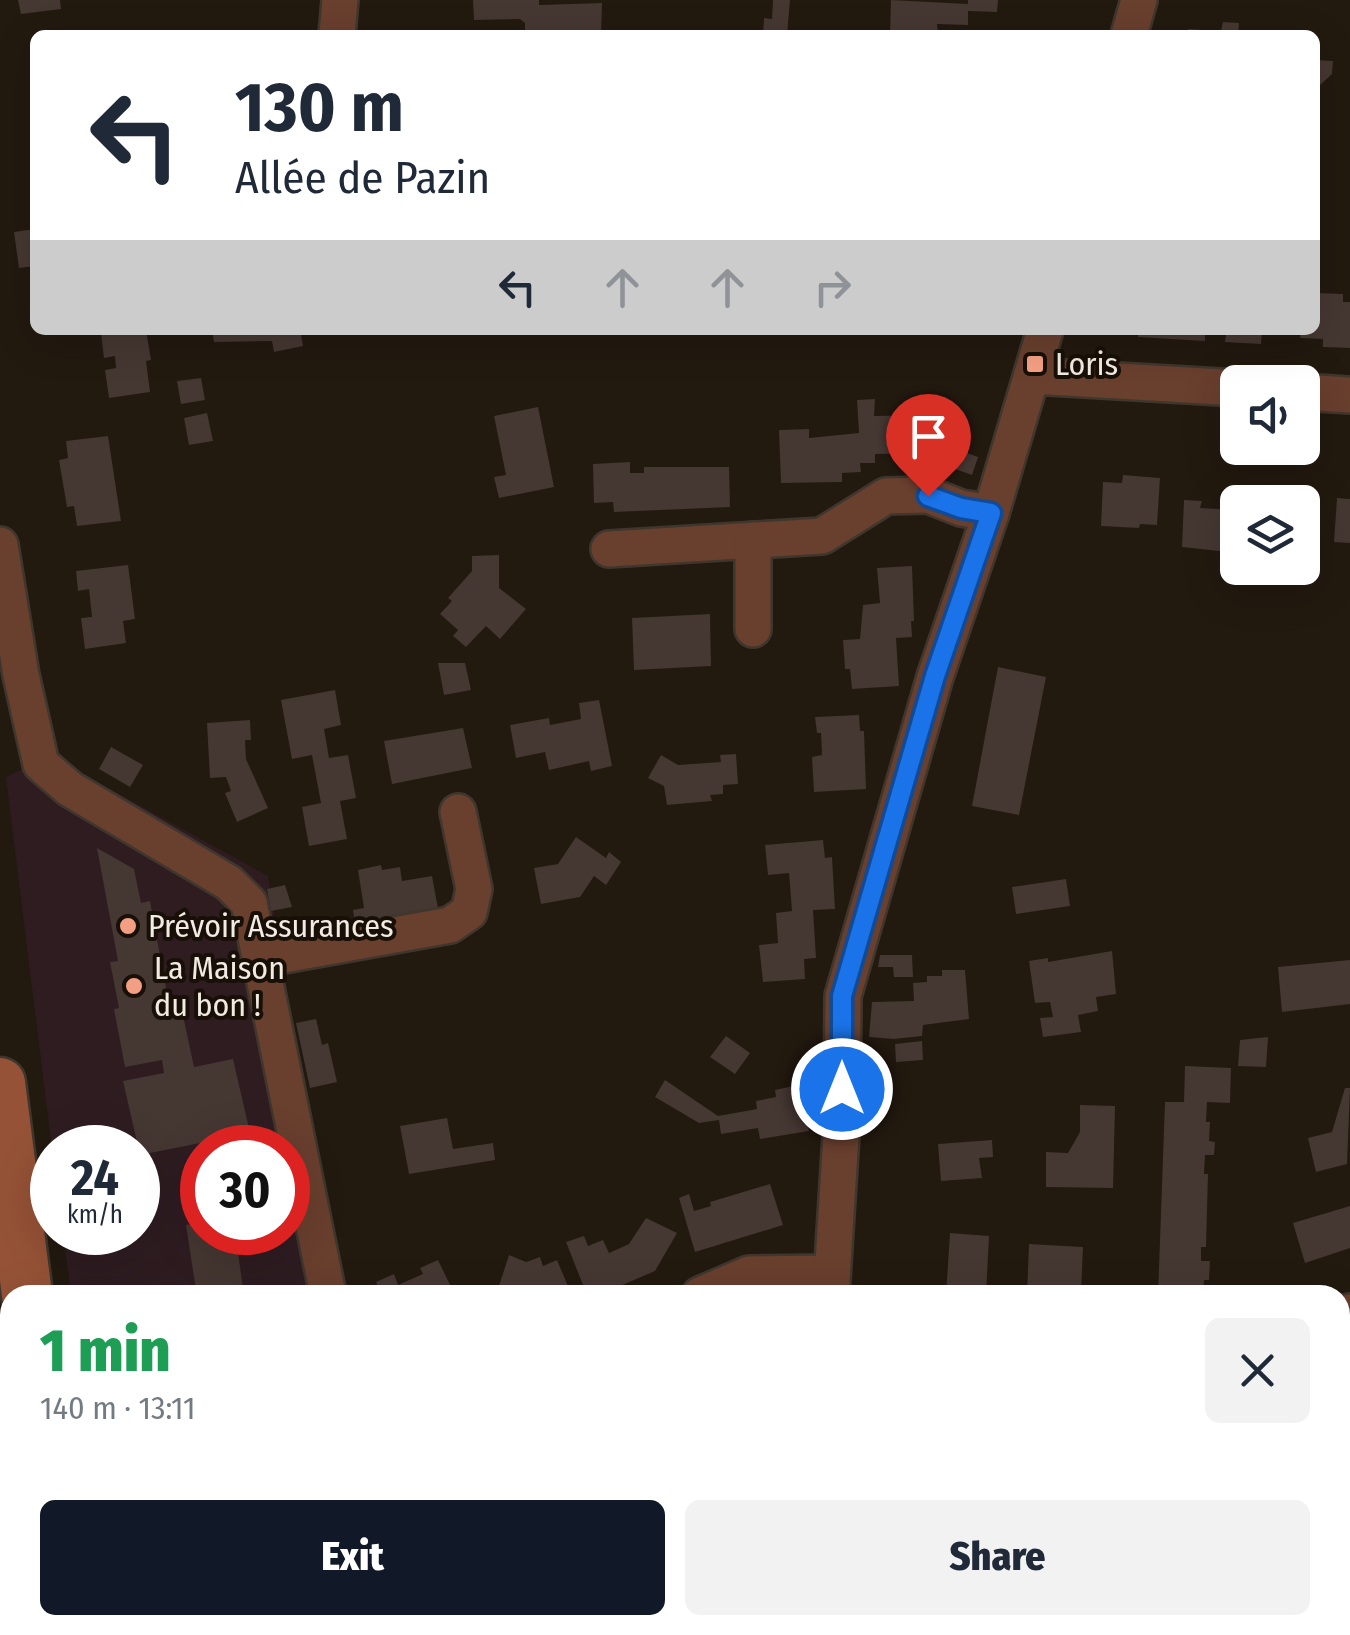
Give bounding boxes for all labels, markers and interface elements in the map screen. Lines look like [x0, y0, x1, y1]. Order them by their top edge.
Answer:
text: 130 m [235, 66, 404, 150]
icon: left [70, 70, 200, 200]
text: Allée de Pazin [235, 151, 490, 205]
icon: left [490, 260, 545, 315]
icon: ahead [595, 260, 650, 315]
icon: ahead [700, 260, 755, 315]
icon: right [805, 260, 860, 315]
place label: Loris [1055, 345, 1118, 383]
marker: Loris [1024, 353, 1046, 375]
map controls [1220, 365, 1320, 585]
button: sound [1220, 365, 1320, 465]
pin [886, 394, 971, 497]
icon: arrive [901, 409, 956, 464]
button: layers [1220, 485, 1320, 585]
place label: Prévoir Assurances [148, 907, 394, 945]
marker: Prévoir Assurances [117, 915, 139, 937]
place label: La Maison du bon ! [154, 949, 285, 1024]
marker: La Maison du bon ! [123, 975, 145, 997]
position arrow [790, 1037, 894, 1141]
speed limit sign: 30 [180, 1125, 310, 1255]
text: 24 [71, 1148, 119, 1208]
text: km/h [67, 1200, 123, 1230]
text: 1 min [40, 1315, 171, 1387]
button: close [1205, 1318, 1310, 1423]
text: 140 m · 13:11 [40, 1389, 196, 1427]
button: Exit [40, 1500, 665, 1615]
button: Share [685, 1500, 1310, 1615]

